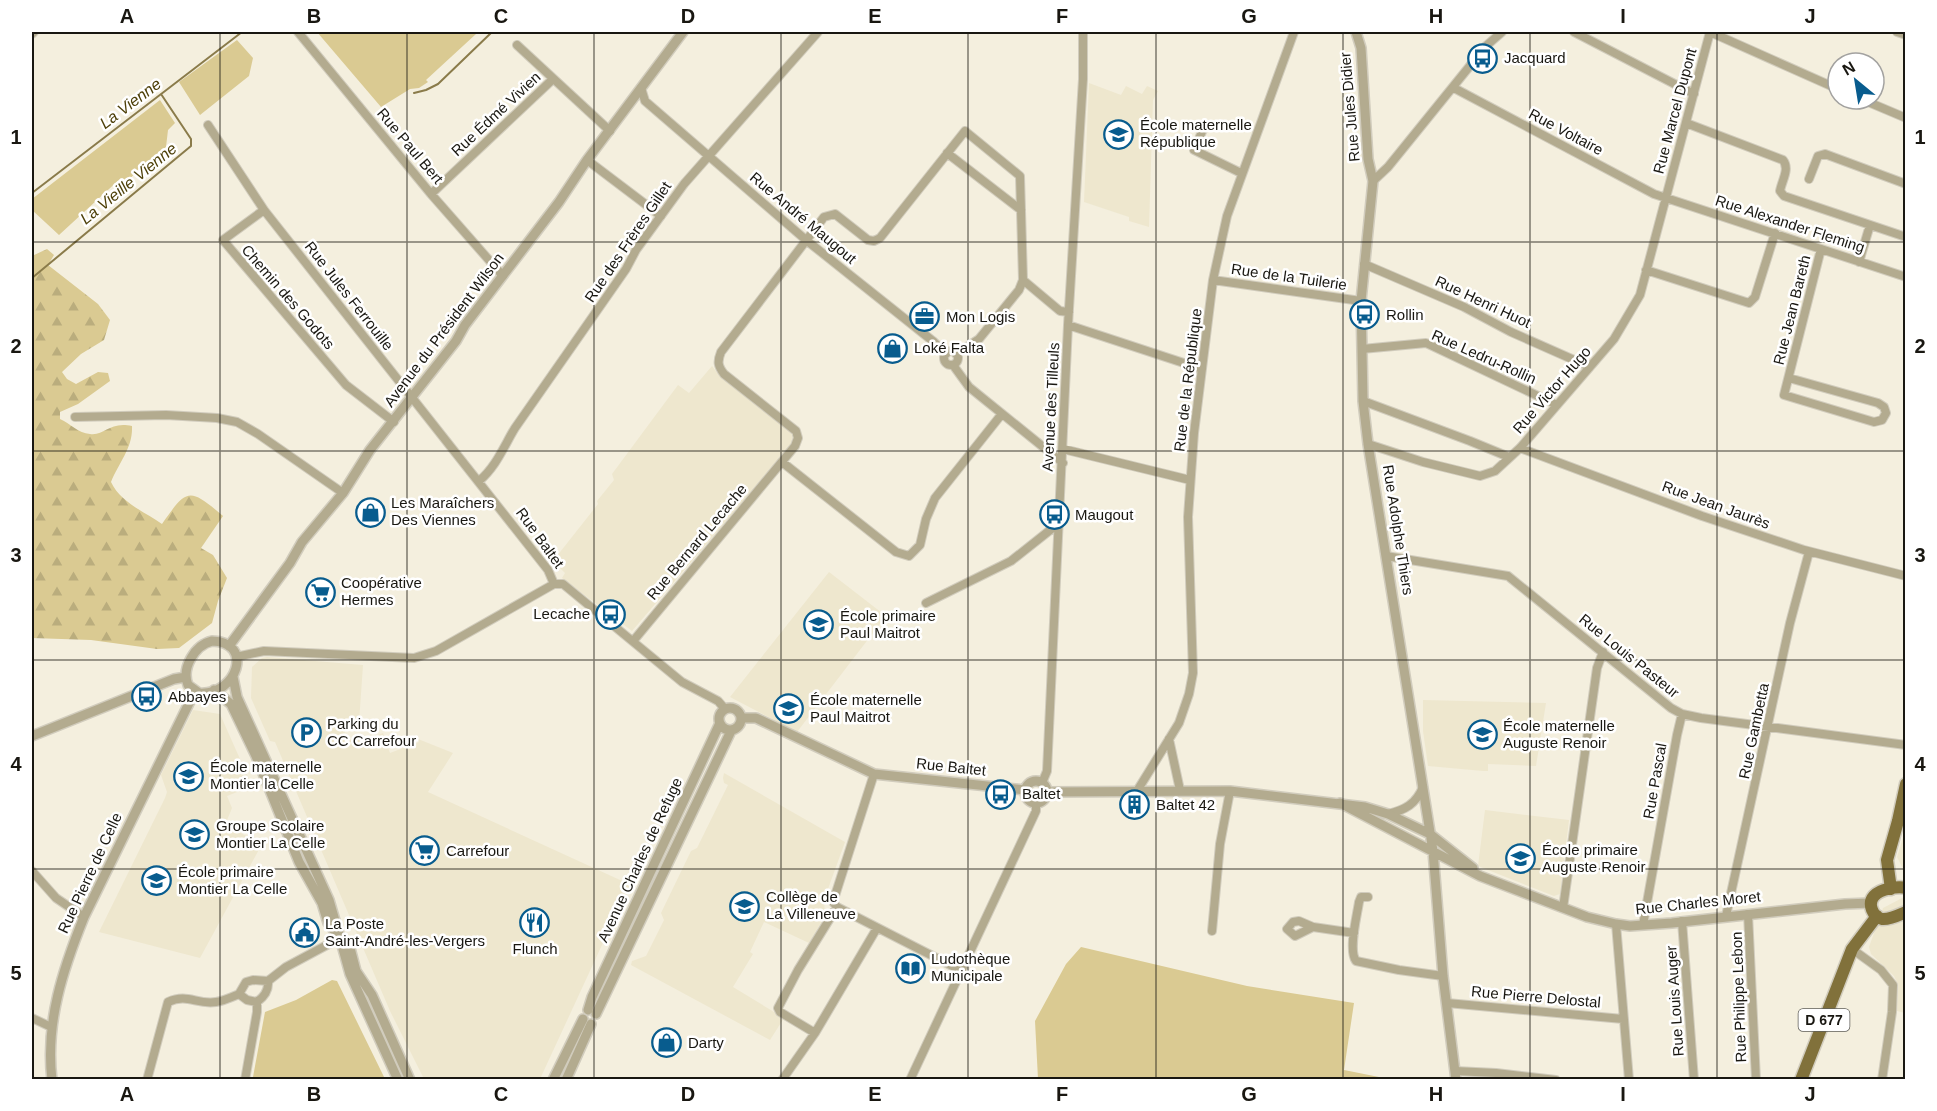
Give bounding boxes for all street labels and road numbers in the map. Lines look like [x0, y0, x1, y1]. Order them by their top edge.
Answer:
street label: Rue Marcel Dupont [1650, 45, 1700, 175]
street label: Rue Jules Didier [1336, 51, 1363, 163]
street label: Rue Édmé Vivien [448, 68, 544, 159]
street label: Rue Paul Bert [374, 104, 447, 188]
street label: Rue Voltaire [1526, 105, 1606, 158]
street label: Rue André Maugout [747, 168, 861, 268]
street label: Rue des Frères Gillet [581, 178, 675, 305]
street label: Rue Alexander Fleming [1713, 191, 1867, 256]
street label: Rue Jules Ferrouille [302, 238, 397, 353]
street label: Chemin des Godots [238, 241, 338, 352]
street label: Avenue du Président Wilson [380, 249, 507, 410]
street label: Rue Jean Bareth [1770, 253, 1813, 367]
street label: Rue de la Tuilerie [1230, 260, 1348, 293]
street label: Rue Henri Huot [1433, 272, 1534, 331]
street label: Rue de la République [1170, 307, 1205, 453]
street label: Rue Ledru-Rollin [1429, 326, 1539, 387]
street label: Avenue des Tilleuls [1039, 342, 1062, 472]
street label: Rue Victor Hugo [1509, 343, 1594, 437]
street label: Rue Adolphe Thiers [1380, 464, 1417, 596]
street label: Rue Jean Jaurès [1660, 477, 1772, 532]
street label: Rue Bernard Lecache [643, 480, 750, 603]
street label: Rue Baltet [513, 504, 568, 572]
street label: Rue Louis Pasteur [1576, 610, 1683, 701]
street label: Rue Gambetta [1735, 681, 1772, 780]
street label: Rue Pascal [1639, 742, 1670, 820]
street label: Rue Baltet [915, 754, 988, 779]
street label: Avenue Charles de Refuge [594, 775, 685, 945]
street label: Rue Pierre de Celle [54, 810, 125, 936]
street label: Rue Charles Moret [1634, 887, 1762, 918]
street label: Rue Philippe Lebon [1728, 931, 1749, 1063]
street label: Rue Louis Auger [1662, 945, 1687, 1057]
street label: Rue Pierre Delostal [1471, 982, 1602, 1011]
road number: D 677 [1798, 1009, 1850, 1031]

